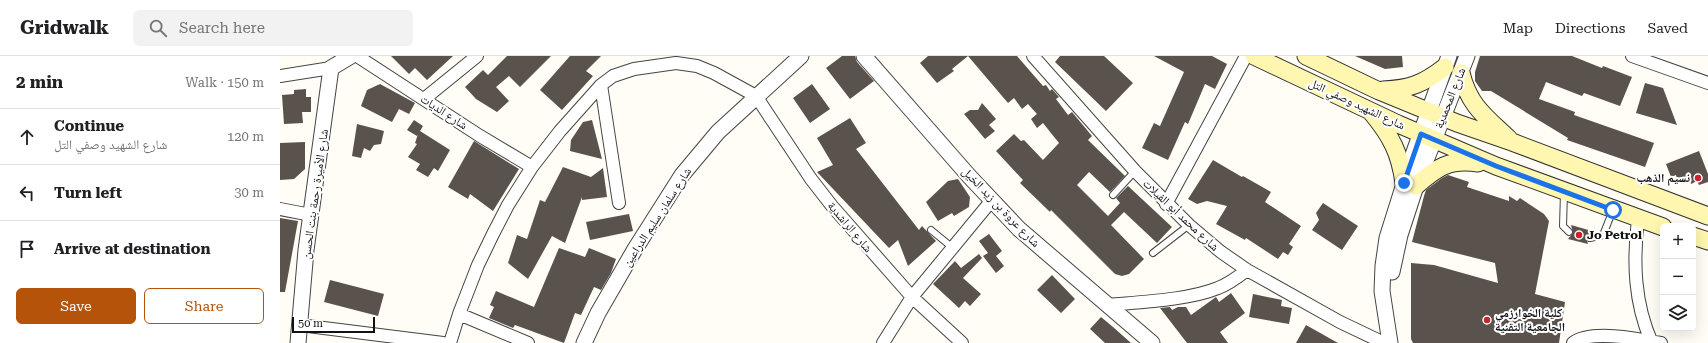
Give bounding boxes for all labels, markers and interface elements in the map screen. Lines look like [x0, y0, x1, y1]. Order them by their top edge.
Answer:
search box [133, 10, 413, 46]
text: Gridwalk [20, 16, 109, 39]
icon: search [147, 17, 169, 39]
text: Search here [179, 19, 265, 37]
text: Map [1503, 20, 1533, 36]
text: Directions [1555, 20, 1625, 36]
text: Saved [1647, 20, 1688, 36]
street label: شارع المحمدية [1431, 65, 1470, 131]
text: 2 min [16, 72, 63, 92]
text: Walk · 150 m [185, 75, 264, 90]
street label: شارع الشهيد وصفي التل [1305, 76, 1407, 135]
street label: شارع الديات [417, 92, 470, 133]
text: Continue [54, 117, 124, 135]
icon: ahead [16, 126, 38, 148]
street label: شارع الأميرة رحمة بنت الحسن [299, 128, 332, 260]
text: 120 m [227, 129, 264, 144]
text: شارع الشهيد وصفي التل [54, 137, 167, 152]
street label: شارع عروة بن زيد الخيل [958, 164, 1043, 251]
street label: شارع سلمان سليم الدراعين [620, 165, 695, 270]
place label: نسيم الذهب [1636, 171, 1690, 186]
marker: نسيم الذهب [1693, 173, 1703, 183]
route end [1395, 174, 1413, 192]
street label: شارع محمد أبو الفيلات [1139, 176, 1222, 255]
icon: left [16, 182, 38, 204]
text: Turn left [54, 184, 122, 202]
text: 30 m [234, 185, 264, 200]
street label: شارع الراشدية [824, 199, 875, 256]
route start [1604, 201, 1622, 219]
map controls [1660, 223, 1696, 331]
button: + [1660, 223, 1696, 259]
place label: Jo Petrol [1587, 228, 1642, 242]
marker: Jo Petrol [1574, 230, 1584, 240]
icon: arrive [16, 238, 38, 260]
text: Arrive at destination [54, 240, 210, 258]
button: − [1660, 259, 1696, 295]
button: Save [16, 288, 136, 324]
button: Share [144, 288, 264, 324]
button: layers [1660, 295, 1696, 331]
place label: كلية الخوارزمي الجامعية التقنية [1495, 306, 1565, 334]
scale bar [292, 315, 375, 334]
marker: كلية الخوارزمي الجامعية التقنية [1482, 315, 1492, 325]
text: 50 m [298, 317, 323, 330]

